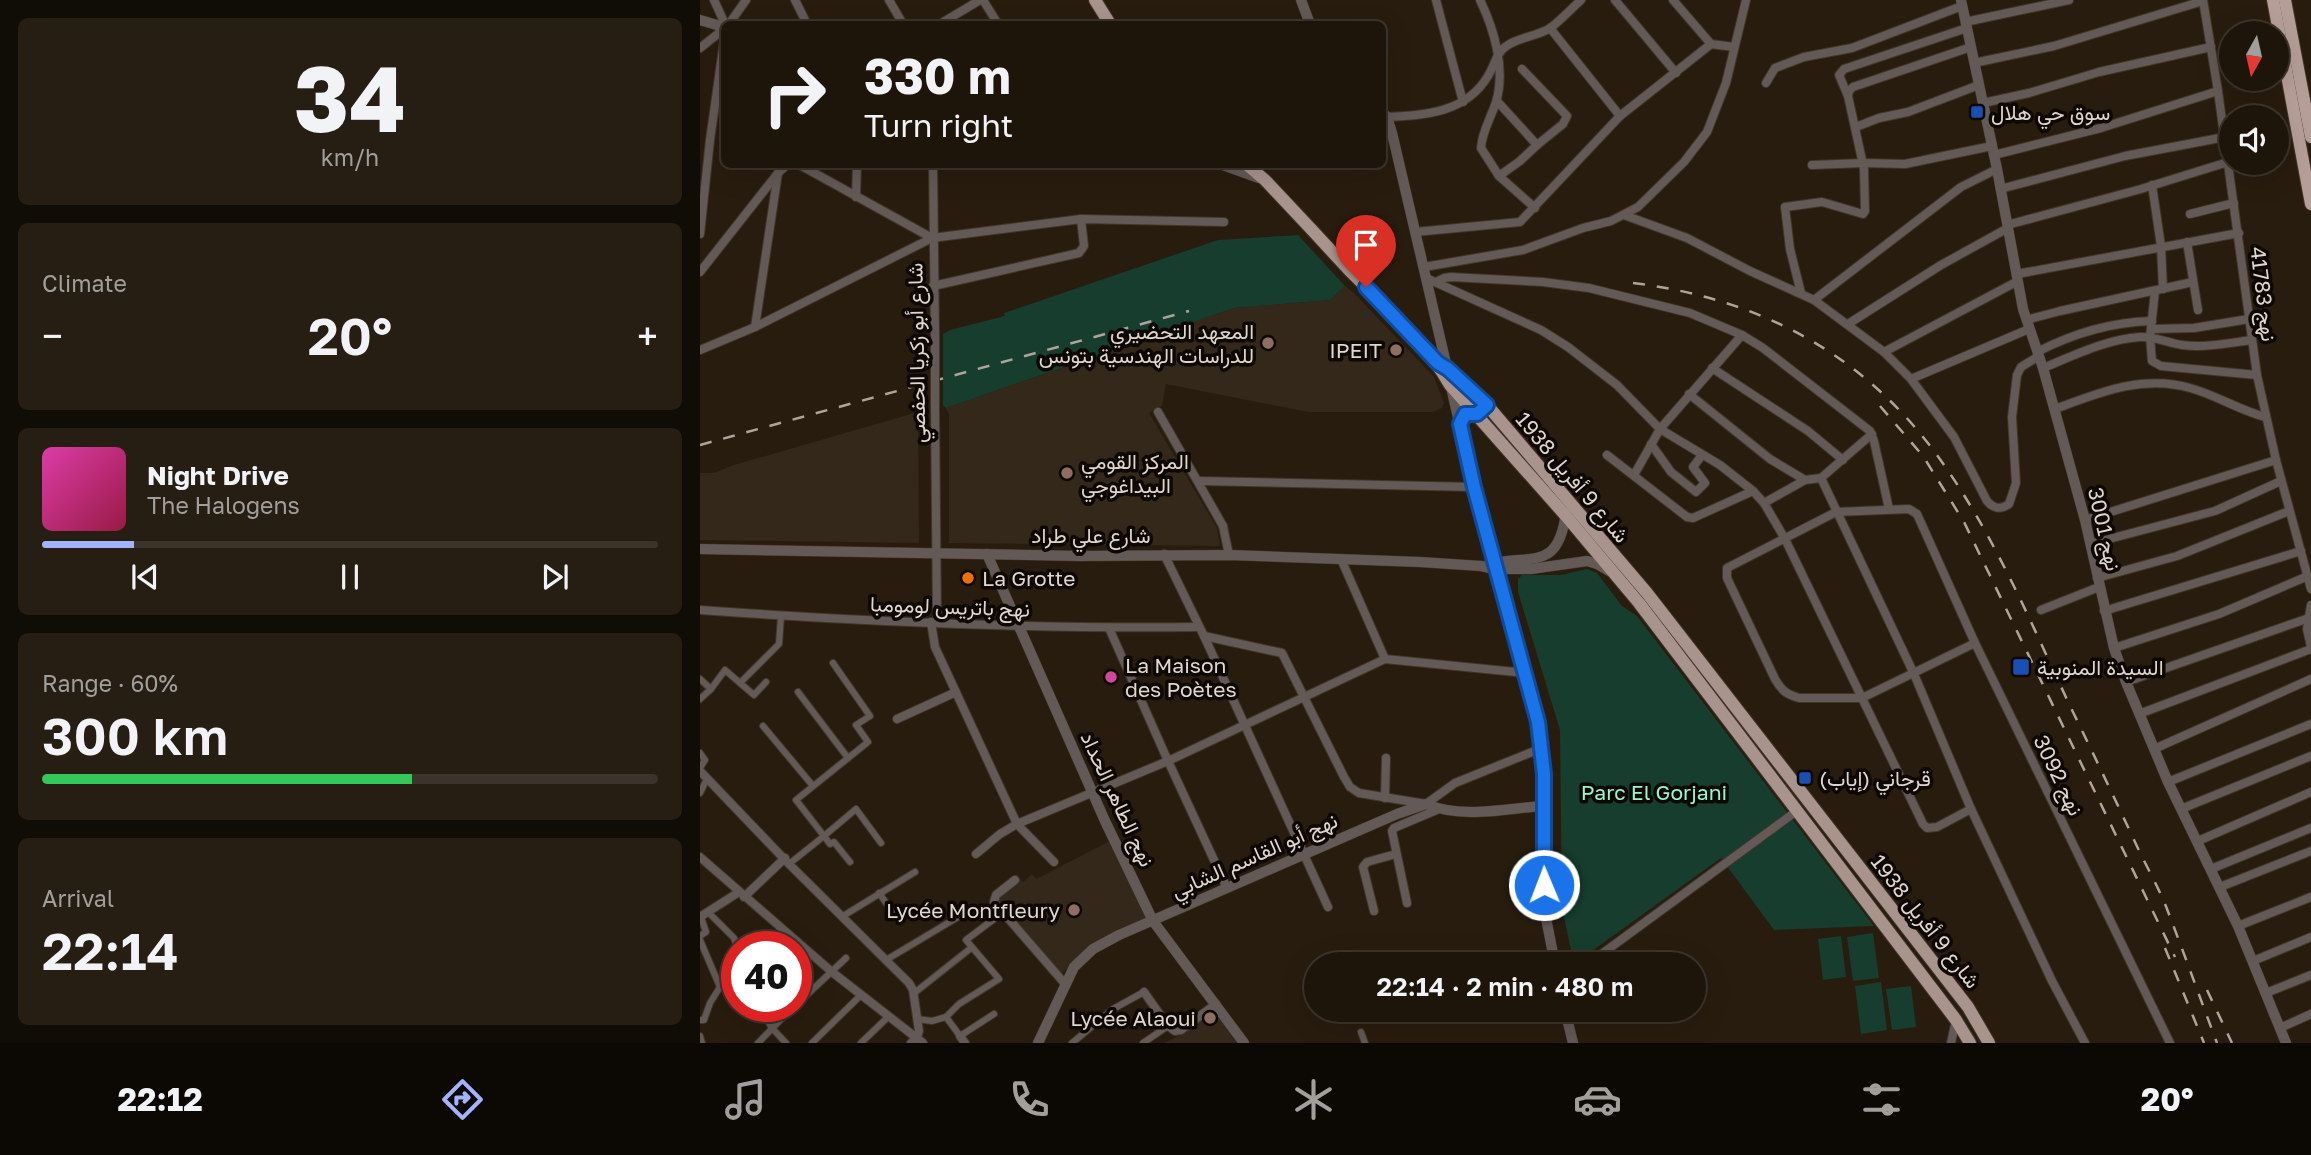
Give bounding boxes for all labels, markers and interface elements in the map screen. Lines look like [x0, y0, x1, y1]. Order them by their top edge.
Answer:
north arrow [2219, 21, 2289, 91]
map controls [2219, 21, 2289, 175]
text: 34 [294, 43, 406, 152]
text: 330 m [864, 46, 1011, 105]
icon: right [749, 49, 840, 140]
place label: سوق حي هلال [1991, 99, 2110, 130]
marker: سوق حي هلال [1969, 104, 1985, 120]
button: sound [2219, 105, 2289, 175]
text: Turn right [864, 106, 1013, 144]
text: km/h [321, 143, 379, 171]
pin [1336, 215, 1396, 287]
icon: arrive [1347, 226, 1385, 264]
street label: نهج 41783 [2243, 245, 2283, 343]
street label: شارع أبو زكريا الحفصي [901, 262, 936, 443]
text: Climate [42, 269, 127, 297]
text: 20° [308, 304, 392, 366]
text: − [42, 313, 63, 358]
text: + [637, 313, 658, 358]
place label: المعهد التحضيري للدراسات الهندسية بتونس [1039, 318, 1254, 369]
marker: المعهد التحضيري للدراسات الهندسية بتونس [1260, 335, 1276, 351]
place label: IPEIT [1329, 337, 1382, 363]
marker: IPEIT [1388, 342, 1404, 358]
street label: شارع 9 أفريل 1938 [1509, 406, 1635, 549]
place label: المركز القومي البيداغوجي [1081, 448, 1189, 503]
text: Night Drive [147, 460, 289, 491]
marker: المركز القومي البيداغوجي [1059, 465, 1075, 481]
street label: نهج 3001 [2081, 485, 2127, 574]
text: The Halogens [147, 491, 300, 519]
street label: شارع علي طراد [1031, 522, 1151, 553]
icon: previous [126, 558, 164, 596]
icon: pause [331, 558, 369, 596]
icon: next [536, 558, 574, 596]
place label: La Grotte [982, 565, 1075, 591]
marker: La Grotte [960, 570, 976, 586]
street label: نهج باتريس لومومبا [869, 590, 1030, 624]
place label: La Maison des Poètes [1125, 652, 1237, 702]
place label: السيدة المنوبية [2037, 654, 2164, 681]
marker: السيدة المنوبية [2011, 657, 2031, 677]
text: Range · 60% [42, 669, 178, 697]
marker: La Maison des Poètes [1103, 669, 1119, 685]
text: 300 km [42, 704, 228, 766]
street label: نهج الطاهر الحداد [1074, 727, 1161, 872]
street label: نهج 3092 [2027, 730, 2090, 820]
place label: قرجاني (إياب) [1819, 765, 1931, 796]
marker: قرجاني (إياب) [1797, 770, 1813, 786]
park label: Parc El Gorjani [1581, 779, 1727, 805]
street label: نهج أبو القاسم الشابي [1167, 807, 1343, 908]
position arrow [1507, 848, 1581, 922]
street label: شارع 9 أفريل 1938 [1864, 849, 1986, 994]
text: Arrival [42, 884, 114, 912]
place label: Lycée Montfleury [886, 897, 1060, 923]
marker: Lycée Montfleury [1066, 902, 1082, 918]
text: 22:14 [42, 919, 179, 981]
speed limit sign: 40 [721, 931, 812, 1022]
text: 22:14 · 2 min · 480 m [1377, 971, 1633, 1002]
place label: Lycée Alaoui [1070, 1005, 1196, 1031]
marker: Lycée Alaoui [1202, 1010, 1218, 1026]
icon: directions [438, 1075, 487, 1124]
icon: music [721, 1075, 770, 1124]
icon: phone [1005, 1075, 1054, 1124]
icon: climate [1289, 1075, 1338, 1124]
icon: car [1573, 1075, 1622, 1124]
icon: filters [1857, 1075, 1906, 1124]
text: 22:12 [117, 1080, 203, 1118]
text: 20° [2141, 1080, 2194, 1118]

